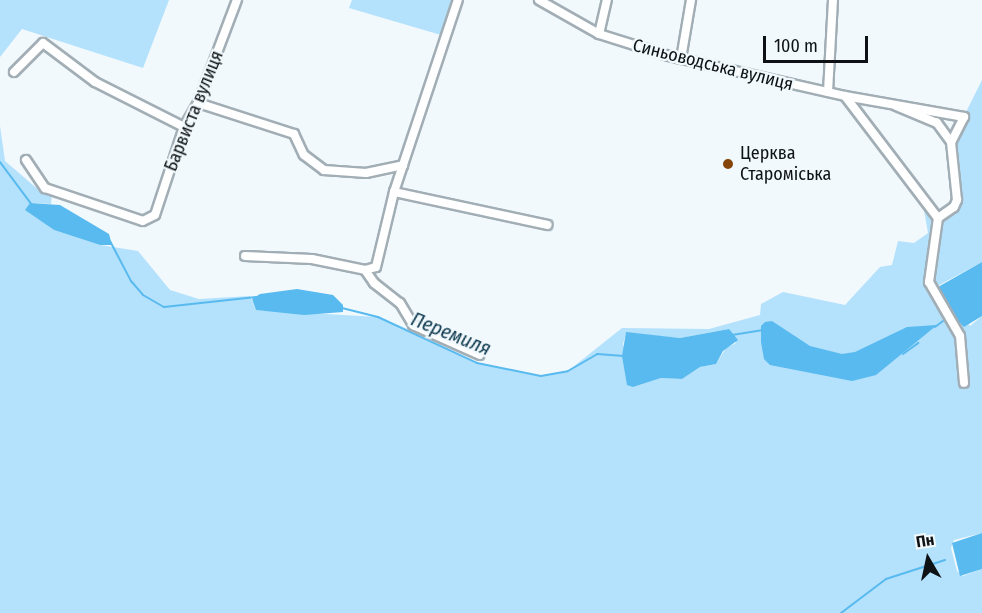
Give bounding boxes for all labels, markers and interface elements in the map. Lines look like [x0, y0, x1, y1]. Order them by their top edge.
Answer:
scale bar [766, 24, 871, 62]
street label: Синьоводська вулиця [631, 35, 795, 95]
text: 100 m [774, 35, 818, 57]
street label: Барвиста вулиця [160, 48, 228, 174]
place label: Церква Староміська [740, 143, 831, 186]
marker: Церква Староміська [721, 157, 735, 171]
water label: Перемиля [408, 307, 494, 361]
north arrow [898, 529, 958, 589]
text: Пн [915, 530, 936, 552]

